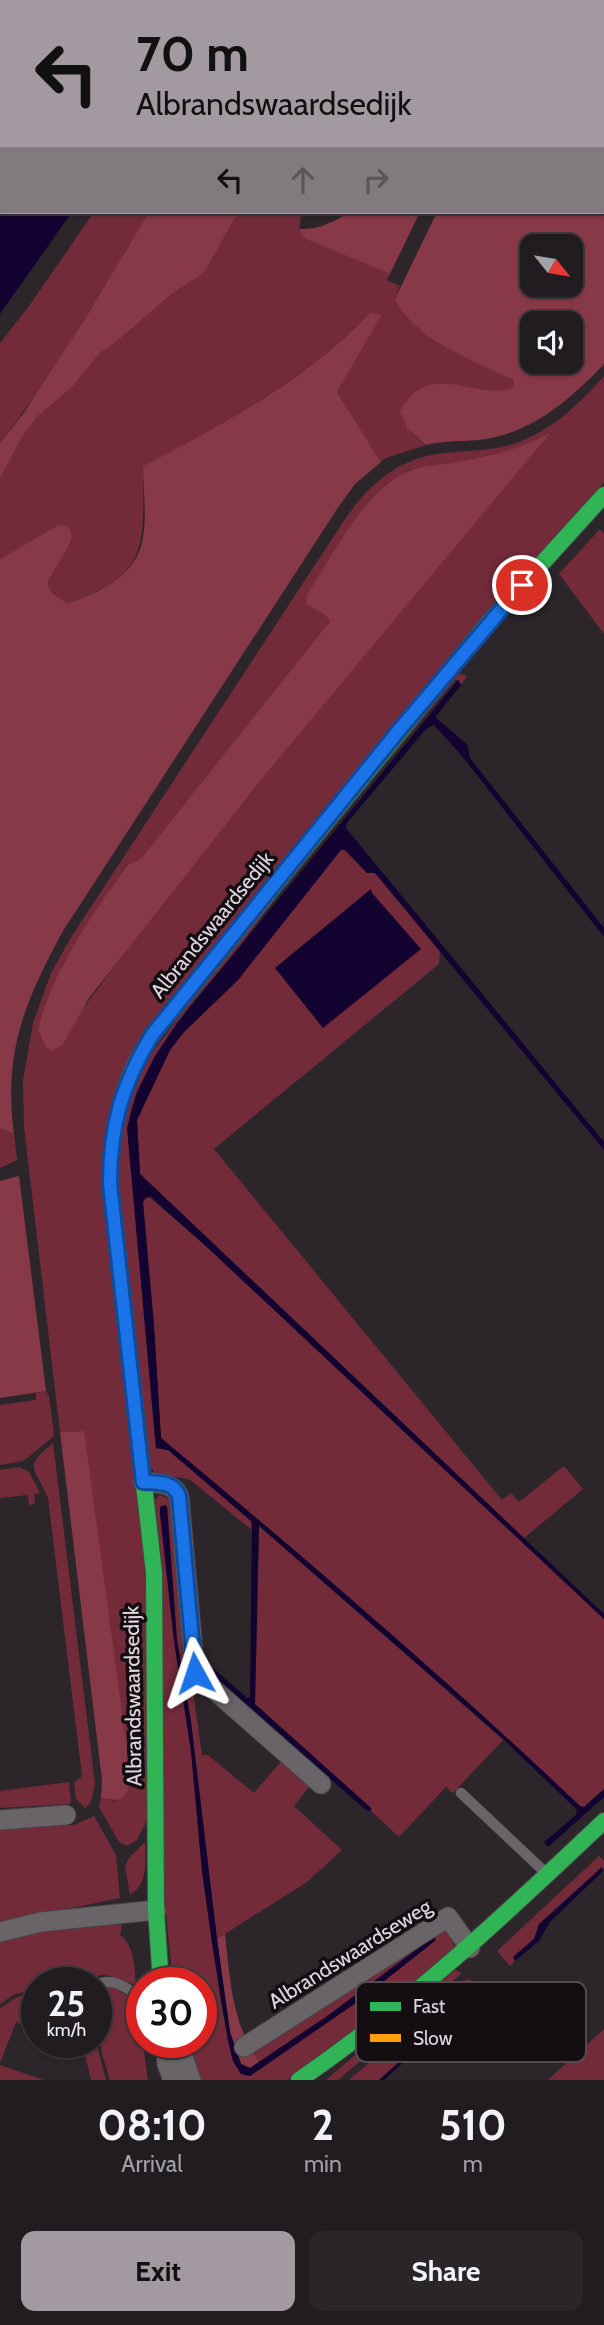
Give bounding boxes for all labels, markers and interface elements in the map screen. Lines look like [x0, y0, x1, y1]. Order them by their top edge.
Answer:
text: 70 m [136, 24, 249, 83]
icon: left [21, 28, 112, 119]
text: Albrandswaardsedijk [136, 84, 412, 123]
icon: left [211, 161, 249, 199]
icon: ahead [284, 161, 322, 199]
icon: right [357, 161, 395, 199]
north arrow [520, 234, 583, 298]
map controls [520, 234, 583, 374]
button: sound [520, 311, 583, 374]
pin [492, 555, 552, 615]
icon: arrive [503, 566, 541, 604]
street label: Albrandswaardsedijk [145, 846, 279, 1003]
street label: Albrandswaardsedijk [118, 1605, 148, 1787]
position arrow [158, 1636, 232, 1710]
street label: Albrandswaardseweg [264, 1893, 436, 2014]
speed limit sign: 30 [126, 1967, 217, 2058]
text: 25 [48, 1982, 85, 2025]
legend [356, 1982, 586, 2062]
text: Fast [413, 1995, 446, 2018]
text: km/h [47, 2019, 86, 2041]
text: Slow [413, 2027, 453, 2050]
text: 08:10 [97, 2099, 207, 2151]
text: 2 [312, 2099, 334, 2151]
text: 510 [439, 2099, 507, 2151]
text: Arrival [121, 2150, 183, 2178]
text: min [304, 2150, 342, 2178]
text: m [463, 2150, 483, 2178]
button: Exit [21, 2231, 295, 2311]
button: Share [309, 2231, 583, 2311]

